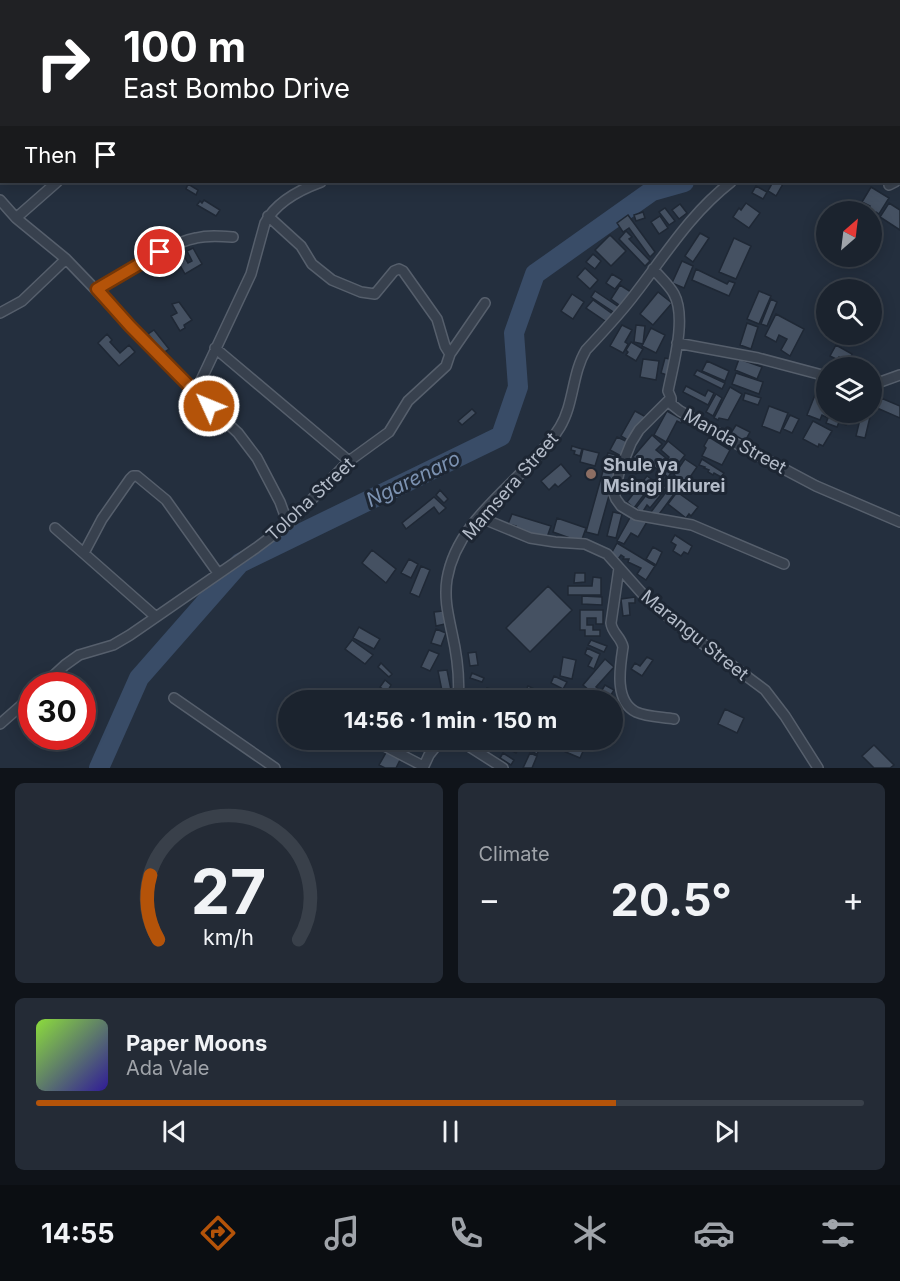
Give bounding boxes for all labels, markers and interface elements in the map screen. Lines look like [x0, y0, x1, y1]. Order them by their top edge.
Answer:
text: 100 m [123, 21, 246, 72]
icon: right [24, 24, 102, 102]
text: East Bombo Drive [123, 72, 350, 105]
icon: arrive [89, 138, 122, 171]
text: Then [24, 142, 77, 168]
north arrow [816, 201, 882, 267]
map controls [816, 201, 882, 423]
pin [134, 226, 185, 277]
icon: arrive [143, 235, 176, 268]
button: search [816, 279, 882, 345]
button: layers [816, 357, 882, 423]
position arrow [177, 374, 241, 438]
street label: Manda Street [680, 404, 790, 478]
street label: Mamsera Street [458, 428, 562, 544]
water label: Ngarenaro [362, 446, 464, 512]
street label: Toloha Street [262, 453, 358, 545]
place label: Shule ya Msingi Ilkiurei [603, 454, 725, 496]
marker: Shule ya Msingi Ilkiurei [584, 467, 598, 481]
street label: Marangu Street [637, 585, 753, 685]
speed limit sign: 30 [18, 672, 96, 750]
text: 14:56 · 1 min · 150 m [344, 707, 557, 733]
text: Climate [479, 842, 550, 866]
text: 27 [191, 854, 267, 929]
text: 20.5° [611, 872, 732, 927]
text: − [479, 879, 500, 919]
text: + [842, 879, 864, 919]
text: km/h [203, 924, 254, 950]
text: Paper Moons [126, 1030, 267, 1056]
text: Ada Vale [126, 1056, 209, 1080]
icon: previous [158, 1115, 191, 1148]
icon: pause [434, 1115, 467, 1148]
icon: next [710, 1115, 743, 1148]
icon: directions [197, 1212, 239, 1254]
icon: music [321, 1212, 363, 1254]
icon: phone [445, 1212, 487, 1254]
icon: climate [569, 1212, 611, 1254]
icon: car [693, 1212, 735, 1254]
icon: filters [817, 1212, 859, 1254]
text: 14:55 [41, 1217, 114, 1250]

